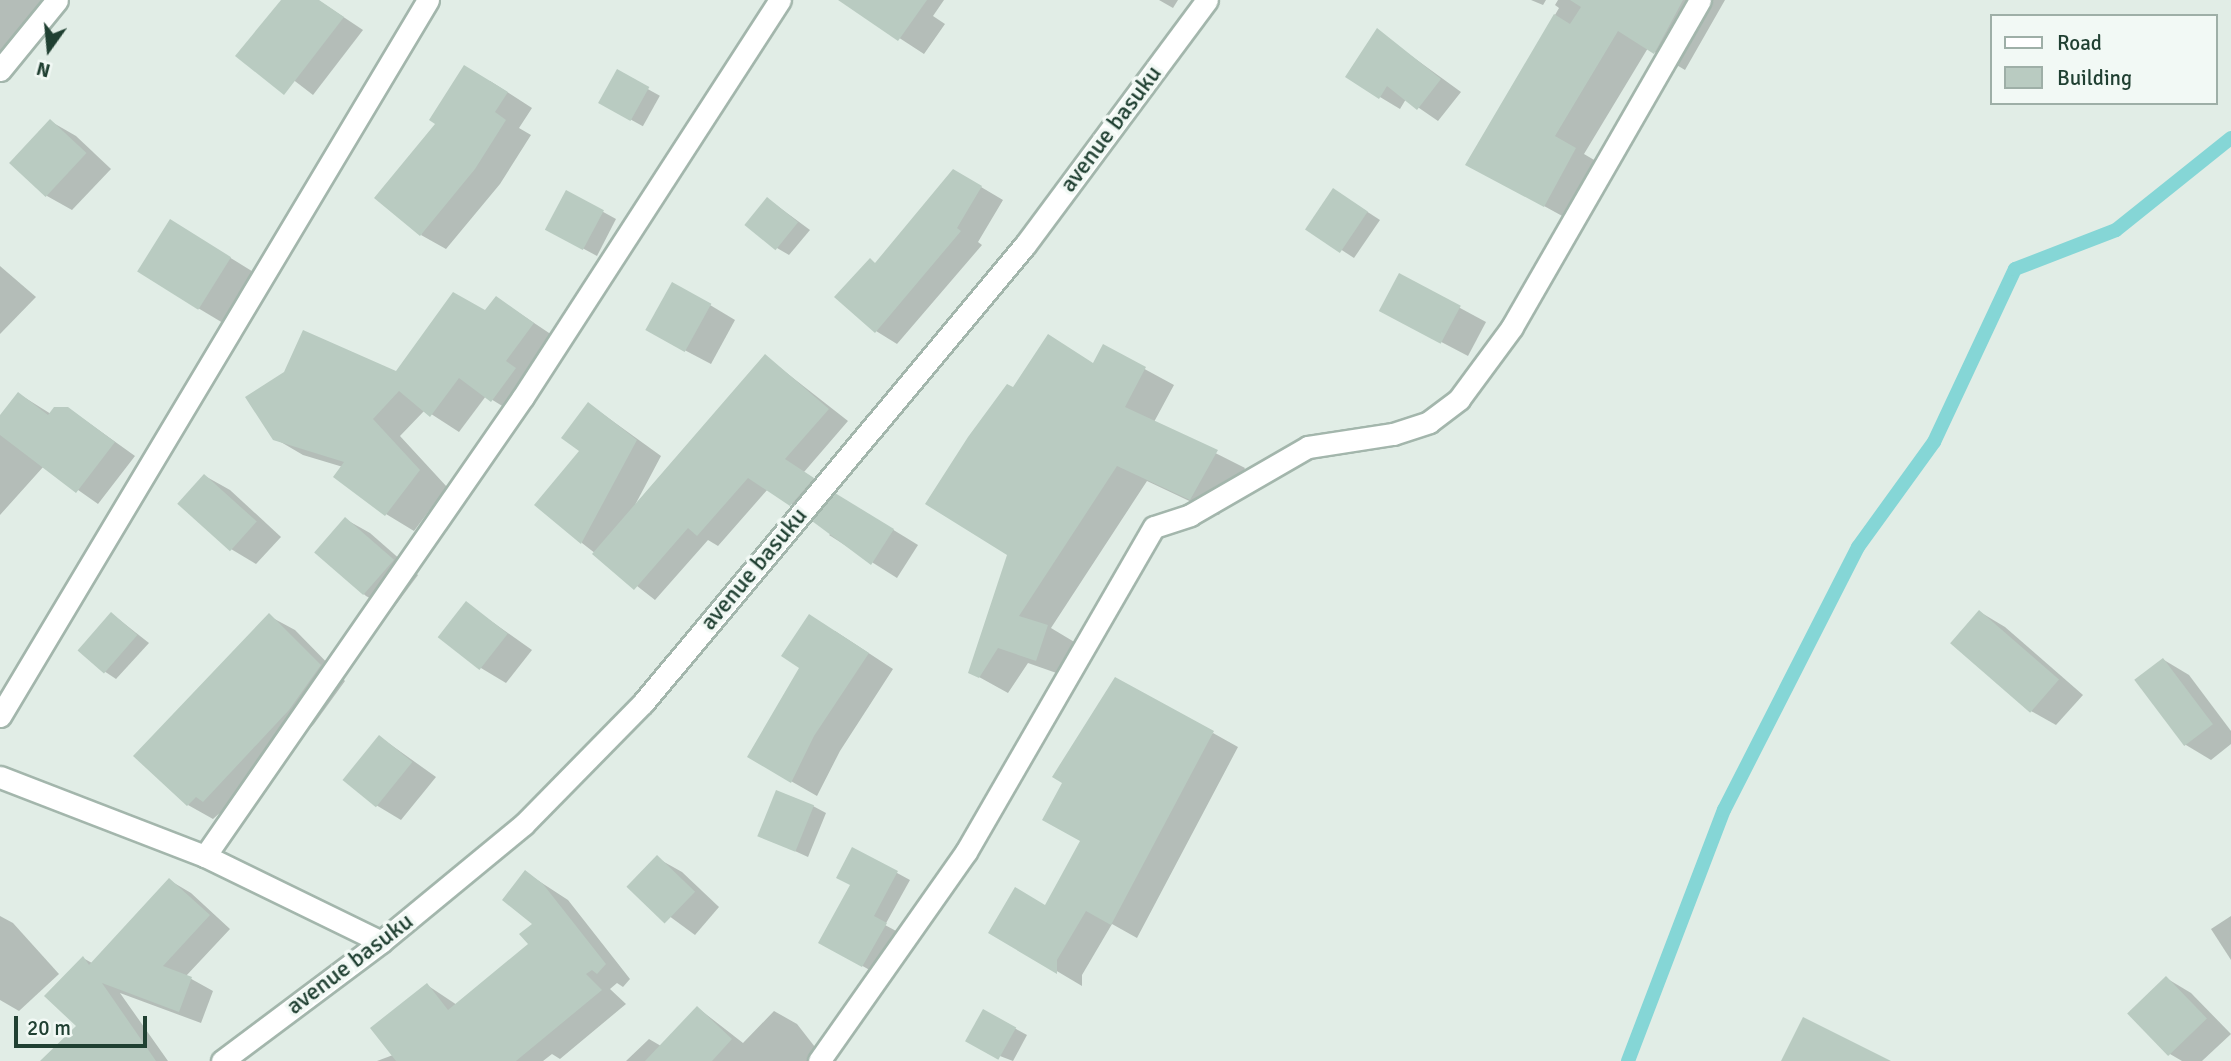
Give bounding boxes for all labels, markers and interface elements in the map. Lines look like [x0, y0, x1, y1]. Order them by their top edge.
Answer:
north arrow [14, 14, 84, 84]
legend [1990, 14, 2217, 105]
text: Road [2057, 30, 2102, 56]
text: N [34, 56, 53, 83]
street label: avenue basuku [1054, 60, 1168, 198]
text: Building [2057, 65, 2132, 91]
street label: avenue basuku [694, 502, 814, 636]
street label: avenue basuku [281, 907, 419, 1021]
scale bar [18, 1002, 150, 1046]
text: 20 m [27, 1015, 71, 1041]

